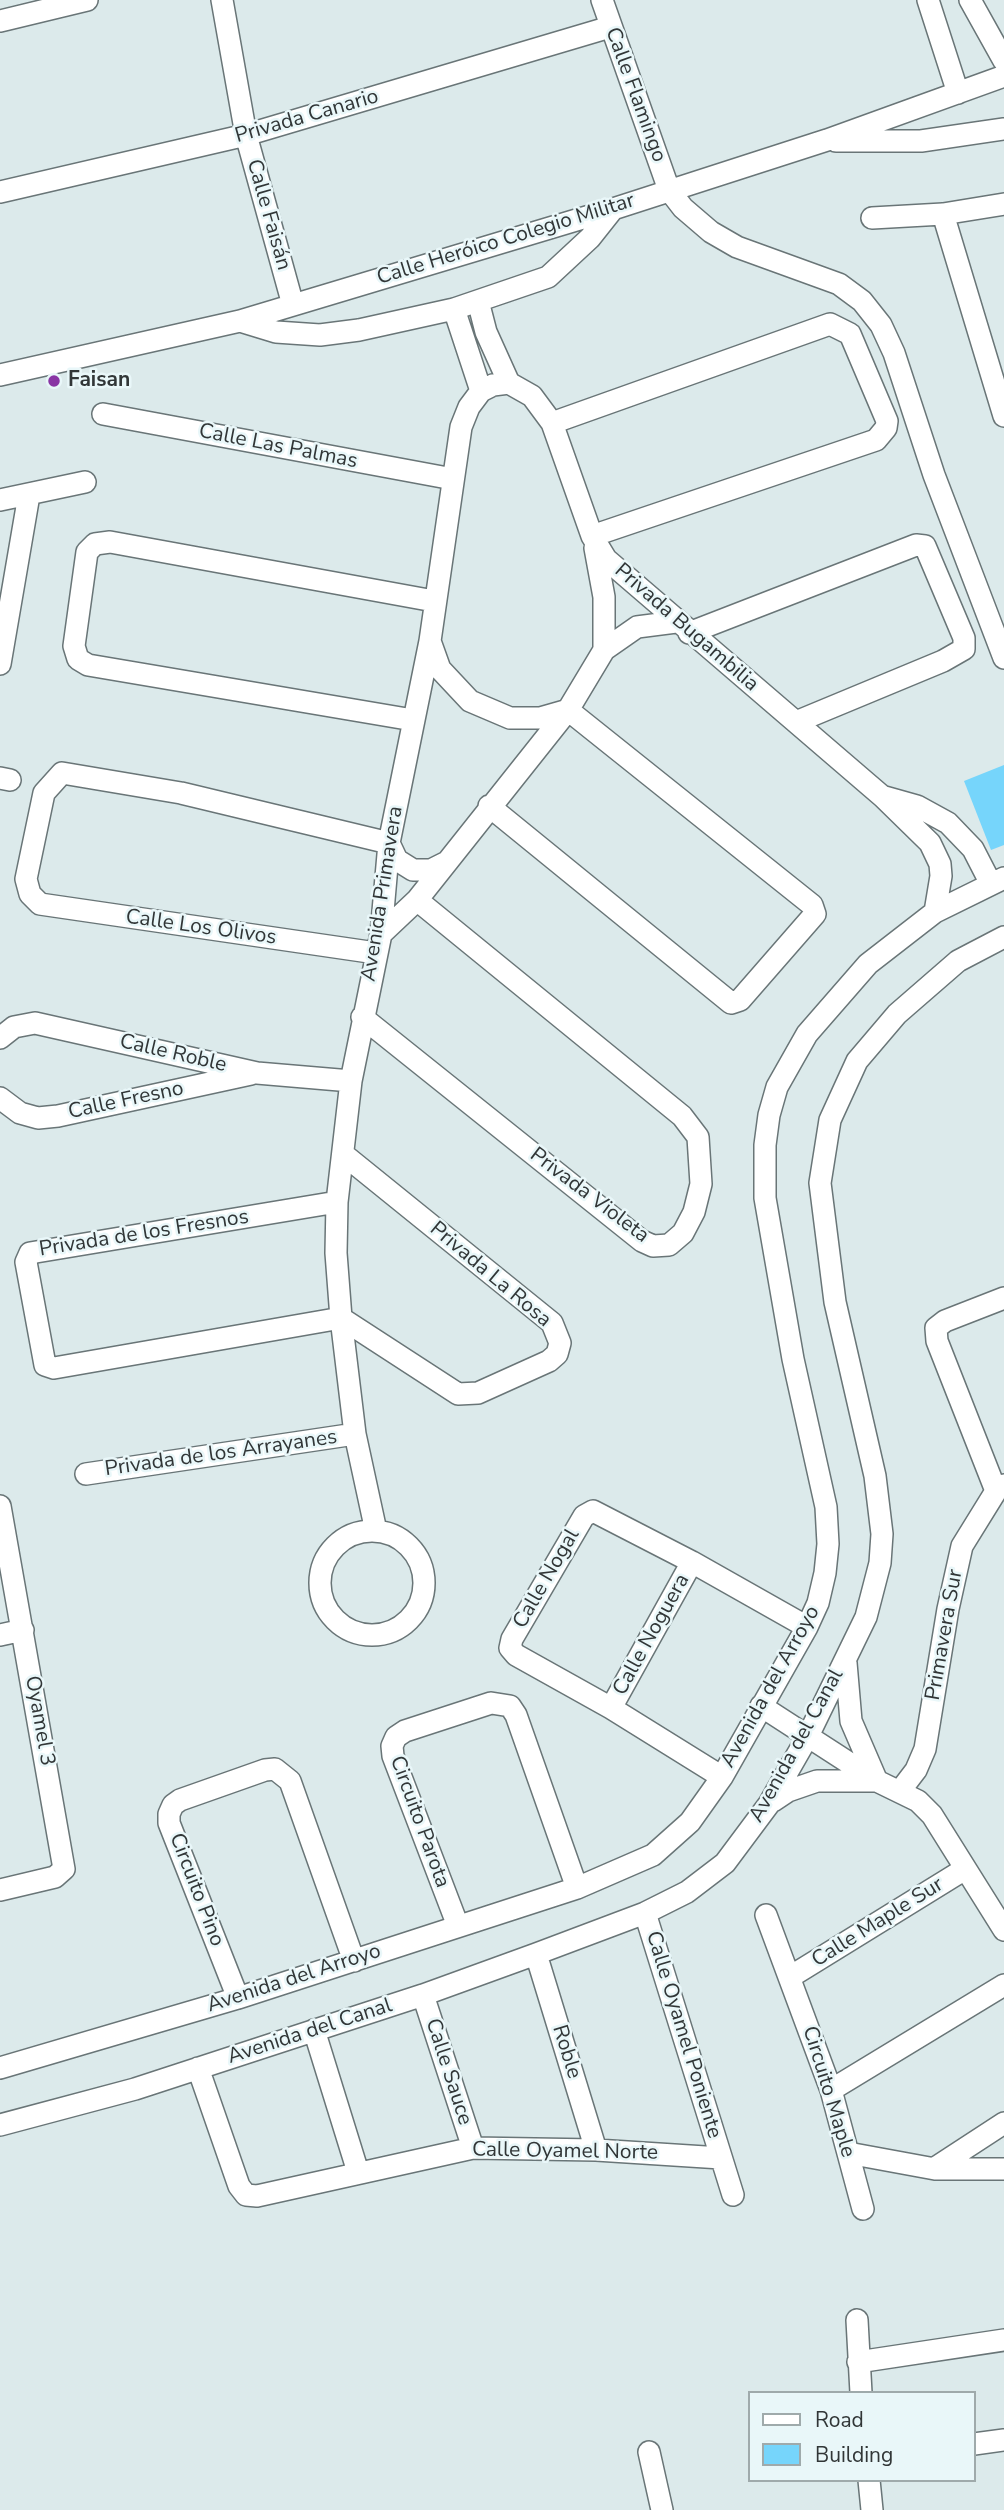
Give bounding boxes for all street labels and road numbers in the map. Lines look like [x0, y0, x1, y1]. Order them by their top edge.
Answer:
street label: Calle Flamingo [599, 24, 671, 166]
street label: Privada Canario [232, 84, 382, 150]
street label: Calle Faisán [240, 157, 296, 273]
street label: Calle Heróico Colegio Militar [374, 189, 638, 291]
street label: Calle Las Palmas [196, 419, 360, 475]
street label: Privada Bugambilia [609, 559, 763, 697]
street label: Avenida Primavera [357, 805, 409, 983]
street label: Calle Los Olivos [124, 905, 278, 951]
street label: Calle Roble [117, 1029, 229, 1079]
street label: Calle Fresno [66, 1076, 186, 1126]
street label: Privada Violeta [524, 1143, 654, 1249]
street label: Privada de los Fresnos [37, 1205, 251, 1263]
street label: Privada La Rosa [424, 1217, 556, 1333]
street label: Privada de los Arrayanes [103, 1425, 339, 1483]
street label: Calle Nogal [508, 1525, 586, 1633]
street label: Primavera Sur [921, 1568, 969, 1702]
street label: Calle Noguera [608, 1570, 696, 1700]
street label: Avenida del Arroyo [716, 1602, 826, 1772]
street label: Avenida del Canal [744, 1665, 850, 1827]
street label: Oyamel 3 [19, 1674, 59, 1768]
street label: Circuito Parota [383, 1753, 455, 1891]
street label: Circuito Pino [163, 1830, 229, 1950]
street label: Calle Maple Sur [808, 1873, 948, 1973]
street label: Calle Oyamel Poniente [639, 1928, 727, 2142]
street label: Avenida del Arroyo [204, 1939, 384, 2019]
street label: Avenida del Canal [225, 1994, 395, 2070]
street label: Calle Sauce [419, 2016, 477, 2128]
street label: Roble [546, 2022, 586, 2082]
street label: Circuito Maple [796, 2023, 860, 2161]
street label: Calle Oyamel Norte [472, 2138, 658, 2166]

